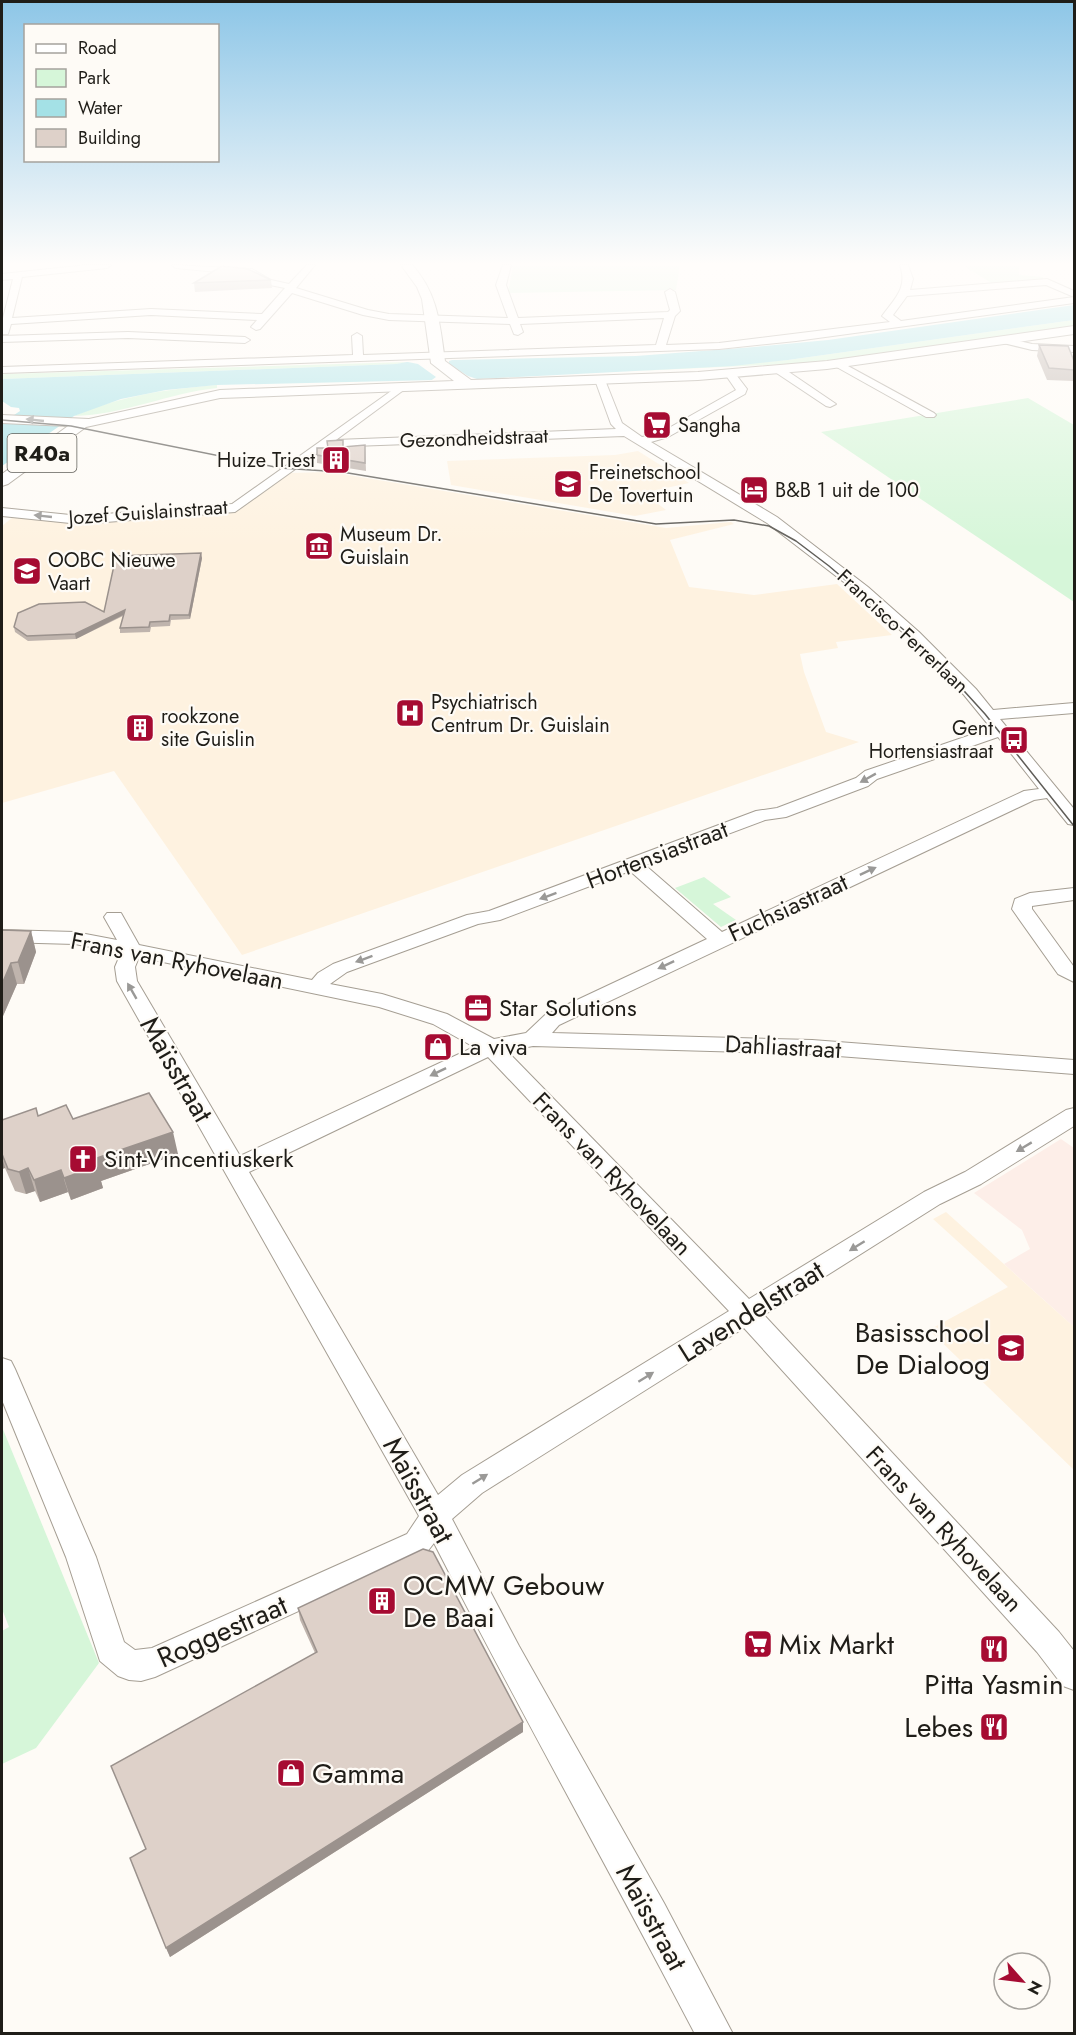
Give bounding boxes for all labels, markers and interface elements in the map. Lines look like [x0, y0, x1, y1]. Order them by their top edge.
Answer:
legend [24, 24, 219, 162]
text: Road [78, 35, 117, 61]
text: Park [78, 65, 110, 91]
text: Water [78, 95, 123, 121]
text: Building [78, 125, 141, 151]
supermarket icon: Sangha [641, 409, 673, 441]
place label: Sangha [678, 411, 741, 440]
one-way arrow [25, 415, 44, 425]
street label: Gezondheidstraat [399, 421, 549, 456]
road number: R40a [8, 434, 76, 472]
building icon: Huize Triest [320, 444, 352, 476]
place label: Huize Triest [217, 446, 315, 475]
place label: Freinetschool De Tovertuin [589, 458, 701, 510]
school or university icon: Freinetschool De Tovertuin [552, 468, 584, 500]
hotel icon: B&B 1 uit de 100 [738, 474, 770, 506]
place label: B&B 1 uit de 100 [775, 476, 919, 505]
street label: Jozef Guislainstraat [65, 492, 229, 533]
one-way arrow [33, 511, 52, 521]
place label: Museum Dr. Guislain [340, 520, 442, 572]
museum icon: Museum Dr. Guislain [303, 530, 335, 562]
place label: OOBC Nieuwe Vaart [48, 546, 176, 598]
school or university icon: OOBC Nieuwe Vaart [11, 555, 43, 587]
street label: Francisco Ferrerlaan [830, 563, 975, 700]
place label: Psychiatrisch Centrum Dr. Guislain [431, 688, 610, 740]
hospital icon: Psychiatrisch Centrum Dr. Guislain [394, 697, 426, 729]
place label: rookzone site Guislin [161, 702, 255, 754]
building icon: rookzone site Guislin [124, 712, 156, 744]
place label: Gent Hortensiastraat [869, 714, 993, 766]
bus stop icon: Gent Hortensiastraat [998, 724, 1030, 756]
one-way arrow [859, 773, 876, 783]
street label: Hortensiastraat [581, 811, 733, 898]
street label: Fuchsiastraat [722, 865, 853, 950]
one-way arrow [859, 867, 876, 876]
one-way arrow [539, 892, 557, 902]
street label: Frans van Ryhovelaan [68, 923, 286, 998]
one-way arrow [355, 955, 373, 964]
one-way arrow [658, 961, 675, 970]
one-way arrow [127, 982, 137, 999]
place label: Star Solutions [499, 990, 637, 1025]
office icon: Star Solutions [462, 992, 494, 1024]
street label: Maïsstraat [130, 1009, 223, 1130]
street label: Dahliastraat [724, 1026, 842, 1067]
place label: La viva [459, 1029, 527, 1064]
shop icon: La viva [422, 1031, 454, 1063]
one-way arrow [430, 1067, 447, 1076]
street label: Frans van Ryhovelaan [525, 1084, 700, 1263]
place label: Sint-Vincentiuskerk [104, 1141, 294, 1176]
one-way arrow [1016, 1141, 1032, 1152]
church icon: Sint-Vincentiuskerk [67, 1143, 99, 1175]
one-way arrow [849, 1240, 865, 1251]
street label: Lavendelstraat [670, 1250, 832, 1373]
place label: Basisschool De Dialoog [855, 1312, 990, 1385]
school or university icon: Basisschool De Dialoog [995, 1332, 1027, 1364]
one-way arrow [638, 1371, 654, 1382]
street label: Maïsstraat [373, 1430, 465, 1551]
street label: Frans van Ryhovelaan [858, 1438, 1031, 1620]
one-way arrow [472, 1474, 488, 1485]
place label: OCMW Gebouw De Baai [403, 1565, 604, 1638]
street label: Roggestraat [151, 1584, 294, 1678]
building icon: OCMW Gebouw De Baai [366, 1585, 398, 1617]
place label: Mix Markt [779, 1624, 894, 1665]
supermarket icon: Mix Markt [742, 1628, 774, 1660]
restaurant icon: Pitta Yasmin [978, 1633, 1010, 1665]
place label: Pitta Yasmin [924, 1664, 1064, 1705]
place label: Lebes [904, 1707, 973, 1748]
restaurant icon: Lebes [978, 1711, 1010, 1743]
place label: Gamma [312, 1753, 404, 1794]
shop icon: Gamma [275, 1757, 307, 1789]
street label: Maïsstraat [606, 1857, 698, 1978]
north arrow [992, 1951, 1052, 2011]
text: N [1022, 1977, 1048, 1999]

